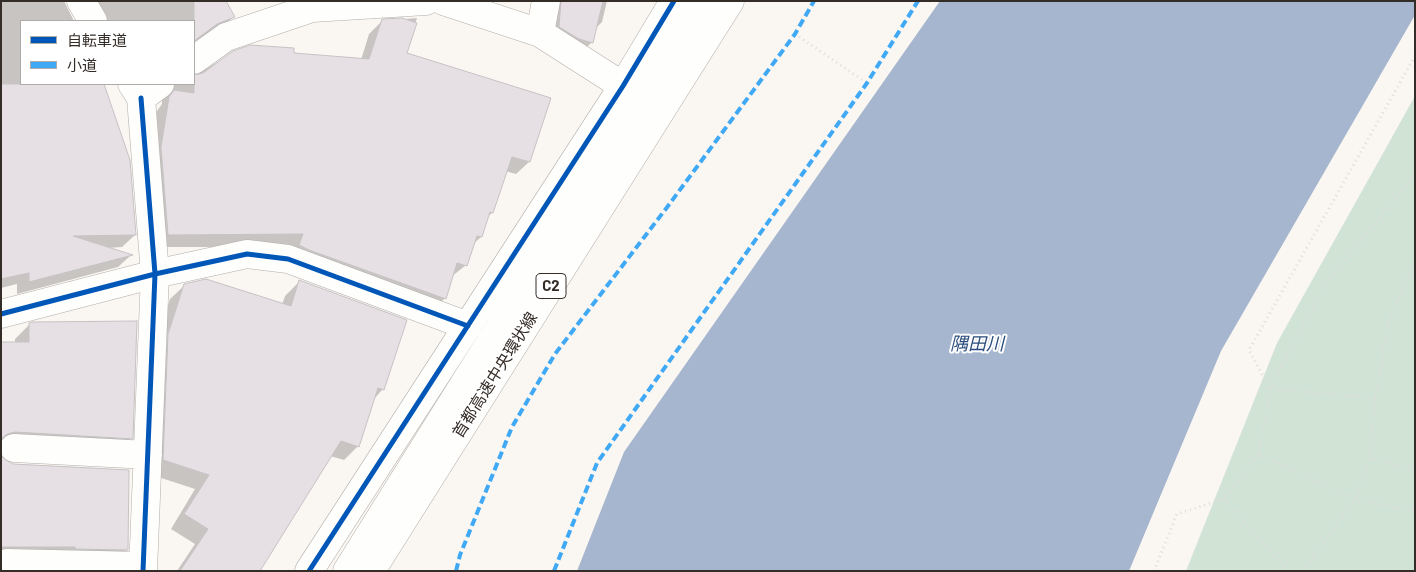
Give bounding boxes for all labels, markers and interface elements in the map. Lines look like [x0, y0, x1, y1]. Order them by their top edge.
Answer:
legend [20, 20, 195, 85]
text: 自転車道 [67, 31, 127, 49]
text: 小道 [67, 56, 97, 74]
road number: C2 [536, 274, 566, 298]
street label: 首都高速中央環状線 [449, 309, 541, 441]
water label: 隅田川 [950, 333, 1004, 355]

